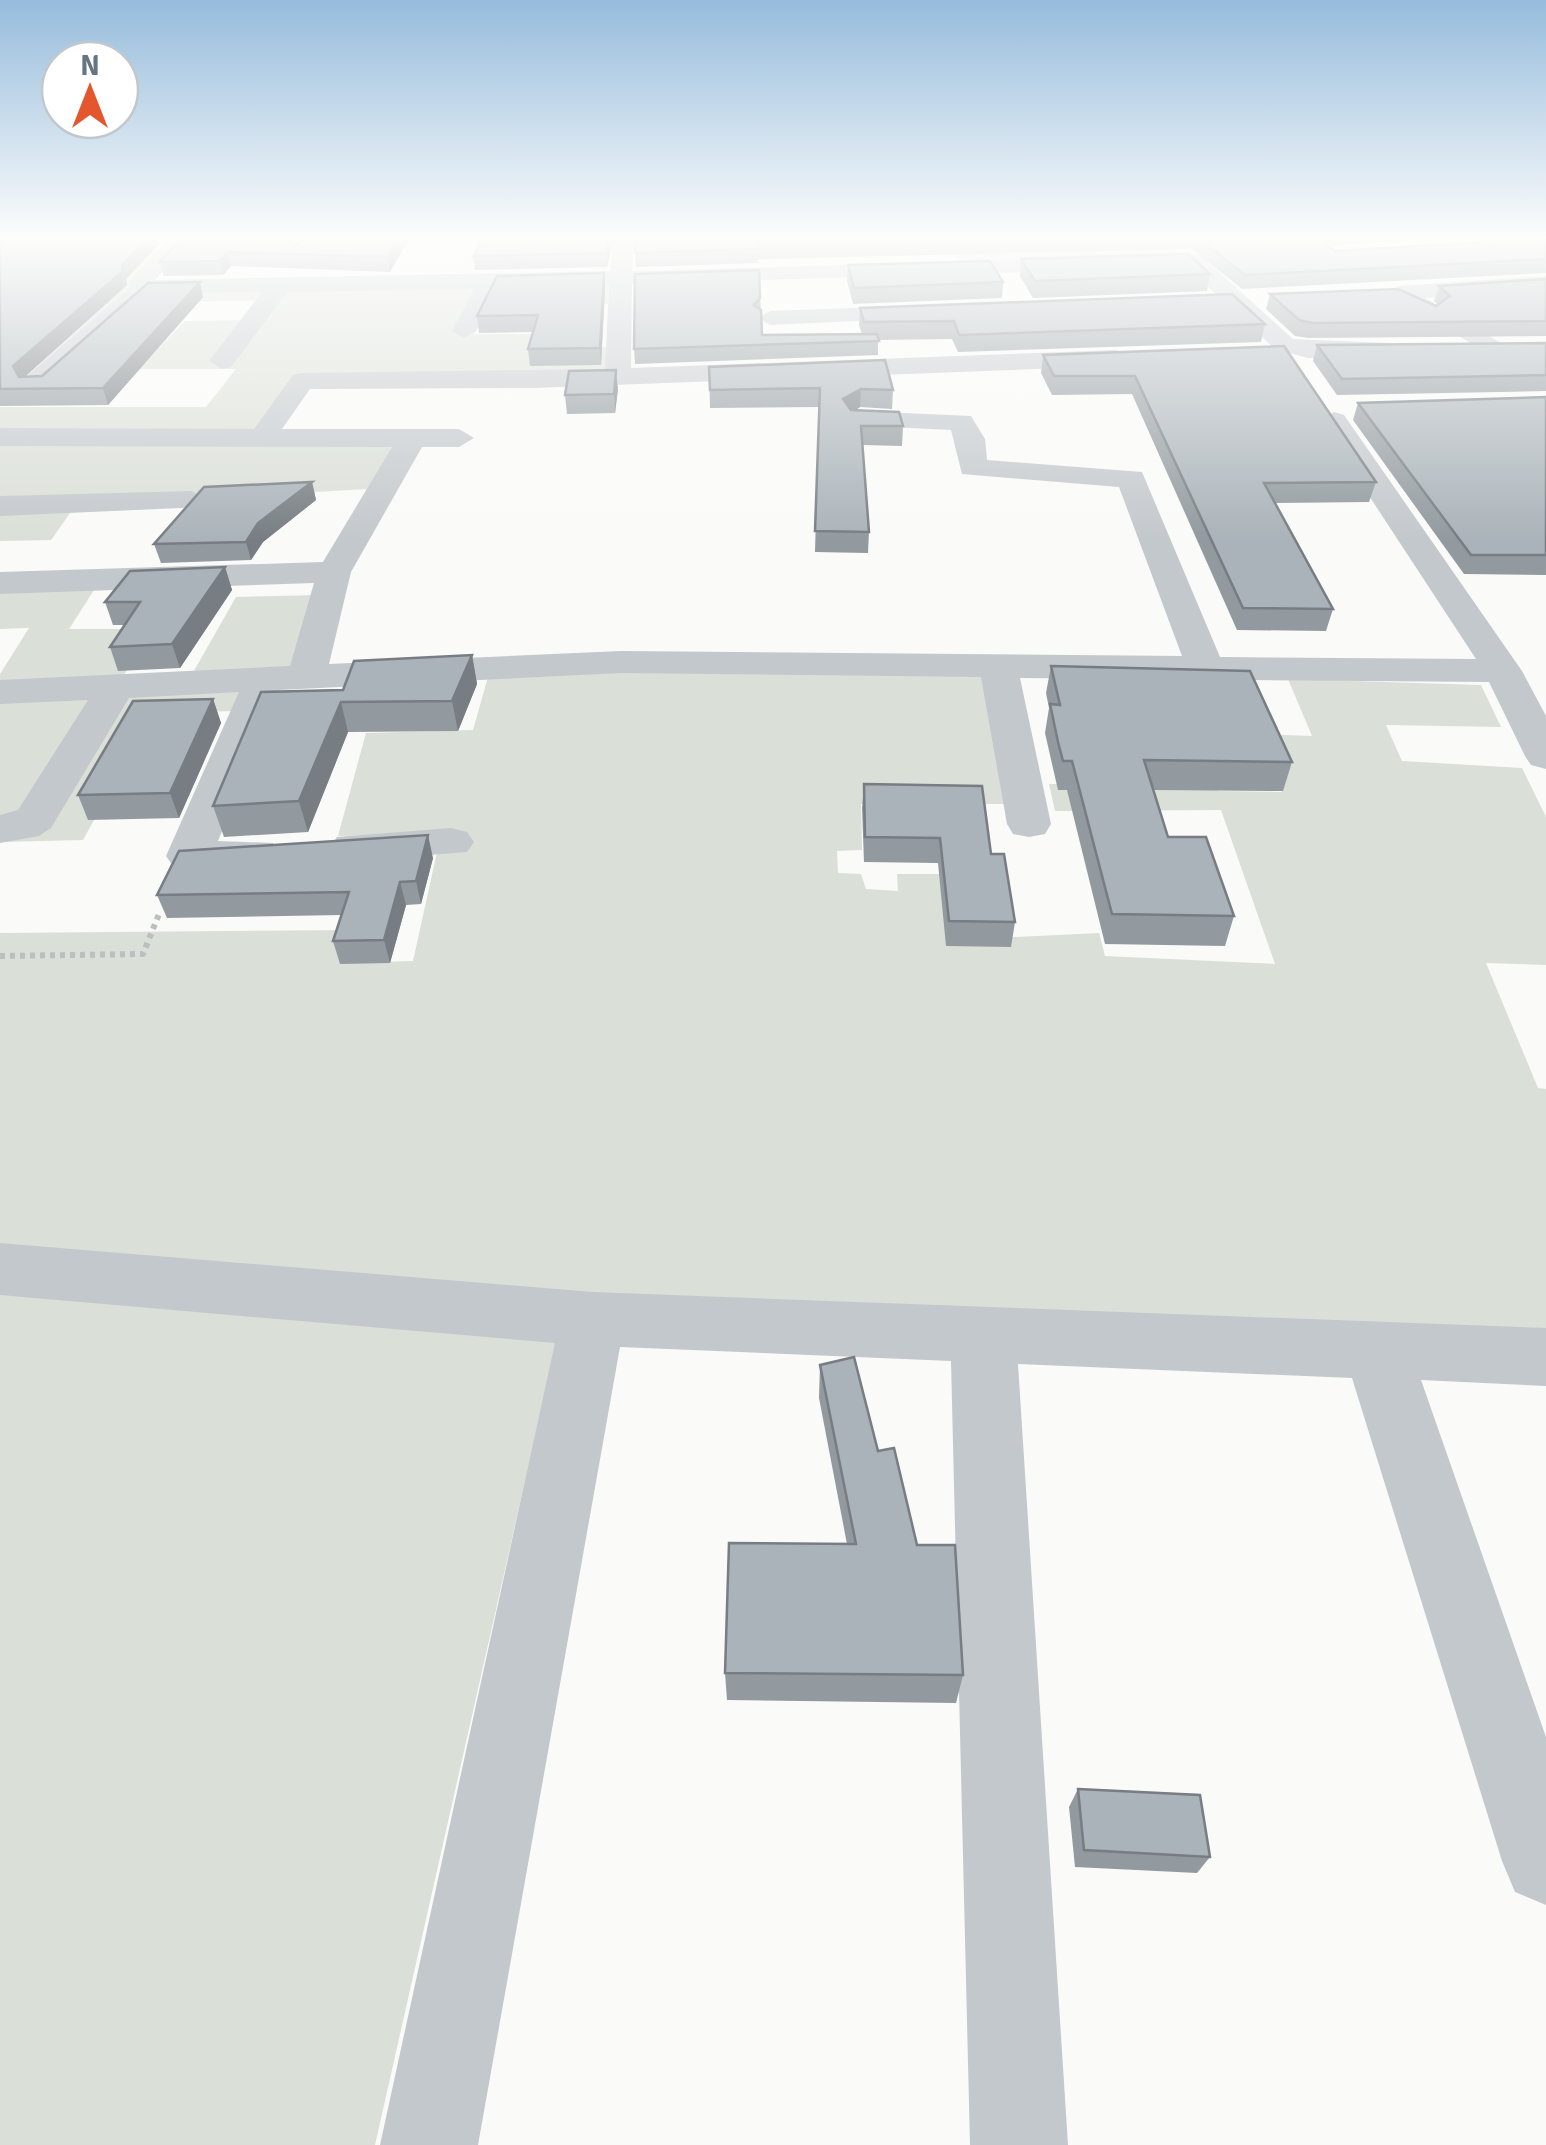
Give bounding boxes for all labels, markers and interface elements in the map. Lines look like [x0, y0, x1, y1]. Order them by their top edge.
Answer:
north arrow [40, 40, 140, 140]
text: N [80, 49, 100, 83]

